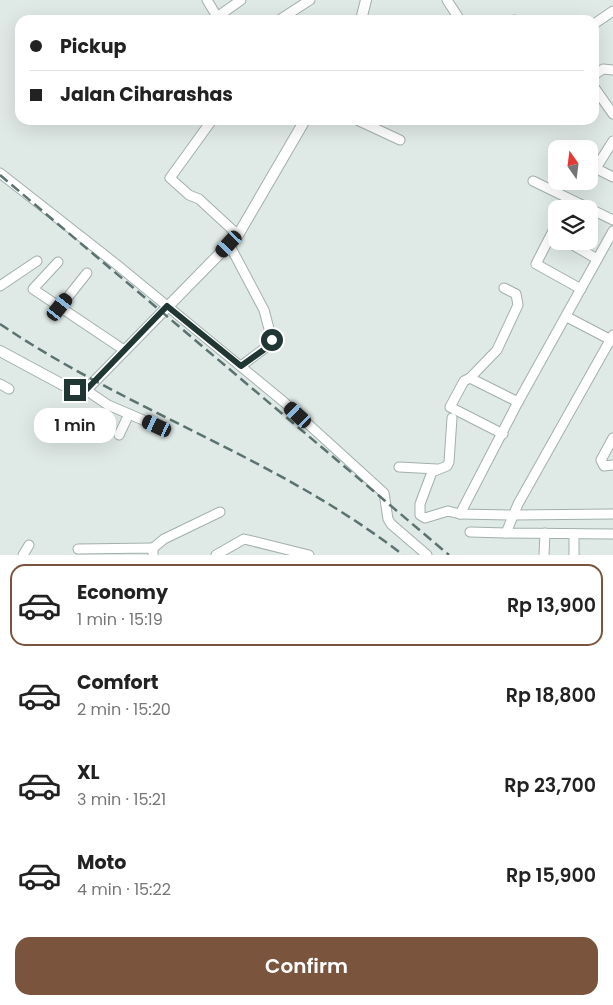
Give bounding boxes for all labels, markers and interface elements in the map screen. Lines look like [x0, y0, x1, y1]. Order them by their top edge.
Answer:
text: Pickup [60, 33, 126, 60]
text: Jalan Ciharashas [60, 81, 233, 108]
north arrow [548, 140, 598, 190]
map controls [548, 140, 598, 250]
button: layers [548, 200, 598, 250]
car [213, 228, 244, 260]
car [44, 291, 75, 323]
route start [261, 329, 283, 351]
route end [64, 379, 86, 401]
car [281, 399, 314, 431]
callout: 1 min [34, 408, 116, 442]
car [140, 413, 173, 439]
text: 1 min [54, 414, 96, 437]
text: Economy [77, 579, 168, 606]
icon: car [17, 583, 62, 628]
text: Rp 13,900 [507, 592, 596, 619]
text: 1 min · 15:19 [77, 608, 163, 631]
text: Comfort [77, 669, 159, 696]
icon: car [17, 673, 62, 718]
text: Rp 18,800 [506, 682, 596, 709]
text: 2 min · 15:20 [77, 698, 171, 721]
text: XL [77, 759, 100, 786]
icon: car [17, 763, 62, 808]
text: Rp 23,700 [504, 772, 596, 799]
text: 3 min · 15:21 [77, 788, 166, 811]
text: Moto [77, 849, 126, 876]
icon: car [17, 853, 62, 898]
text: Rp 15,900 [506, 862, 596, 889]
text: 4 min · 15:22 [77, 878, 171, 901]
button: Confirm [15, 937, 598, 995]

